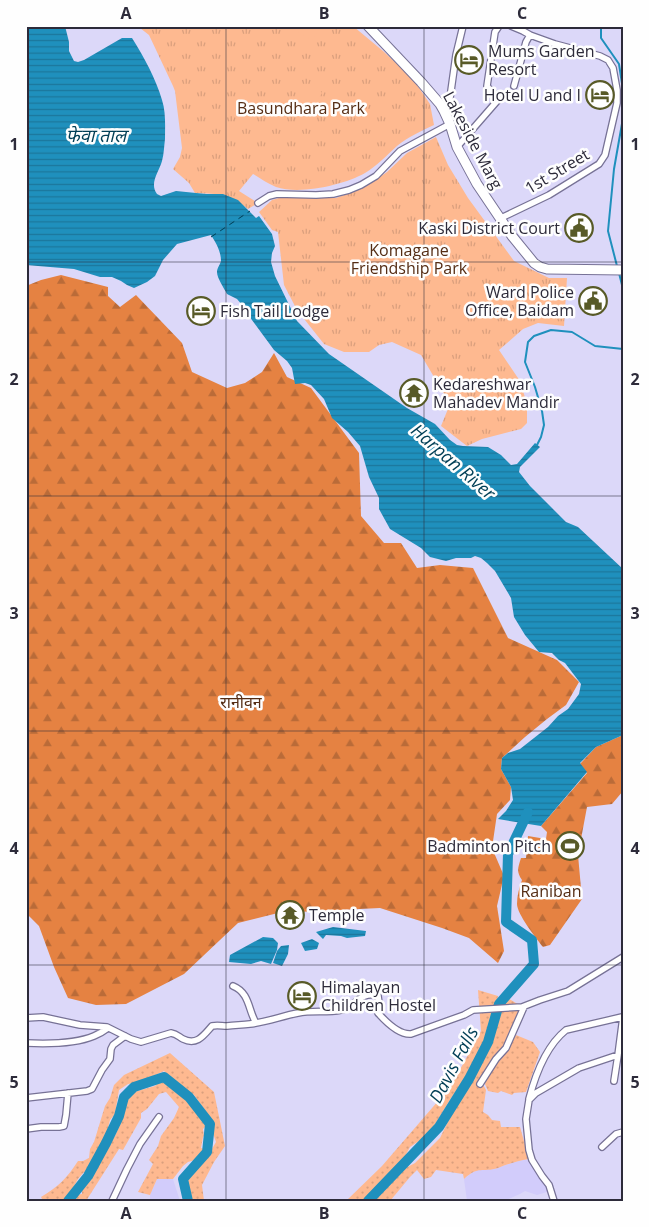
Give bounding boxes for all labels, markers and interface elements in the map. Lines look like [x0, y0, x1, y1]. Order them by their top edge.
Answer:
text: A [120, 2, 132, 24]
text: B [319, 2, 329, 24]
text: C [517, 2, 527, 24]
place label: Mums Garden Resort [488, 40, 594, 80]
hotel icon: Mums Garden Resort [454, 45, 484, 75]
hotel icon: Hotel U and I [585, 80, 615, 110]
place label: Hotel U and I [484, 84, 581, 106]
street label: Lakeside Marg [438, 87, 508, 193]
park label: Basundhara Park [237, 97, 366, 119]
water label: फेवा ताल [66, 123, 130, 147]
text: 1 [9, 133, 19, 155]
text: 1 [630, 133, 640, 155]
street label: 1st Street [521, 143, 593, 199]
public building icon: Kaski District Court [564, 213, 594, 243]
place label: Kaski District Court [418, 217, 560, 239]
park label: Komagane Friendship Park [351, 239, 468, 279]
place label: Ward Police Office, Baidam [465, 281, 574, 321]
public building icon: Ward Police Office, Baidam [578, 286, 608, 316]
hotel icon: Fish Tail Lodge [186, 296, 216, 326]
place label: Fish Tail Lodge [220, 300, 329, 322]
text: 2 [9, 368, 19, 390]
text: 2 [630, 368, 640, 390]
place label: Kedareshwar Mahadev Mandir [433, 373, 560, 413]
temple icon: Kedareshwar Mahadev Mandir [399, 378, 429, 408]
water label: Harpan River [406, 418, 502, 505]
text: 3 [9, 602, 19, 624]
text: 3 [630, 602, 640, 624]
park label: रानीवन [220, 691, 263, 713]
sports icon: Badminton Pitch [555, 831, 585, 861]
place label: Badminton Pitch [427, 835, 551, 857]
text: 4 [9, 837, 19, 859]
text: 4 [630, 837, 640, 859]
park label: Raniban [520, 880, 582, 902]
temple icon: Temple [275, 900, 305, 930]
place label: Temple [309, 904, 364, 926]
place label: Himalayan Children Hostel [321, 976, 436, 1016]
hotel icon: Himalayan Children Hostel [287, 981, 317, 1011]
water label: Davis Falls [423, 1022, 483, 1107]
text: 5 [9, 1071, 19, 1093]
text: 5 [630, 1071, 640, 1093]
text: A [120, 1202, 132, 1224]
text: B [319, 1202, 329, 1224]
text: C [517, 1202, 527, 1224]

